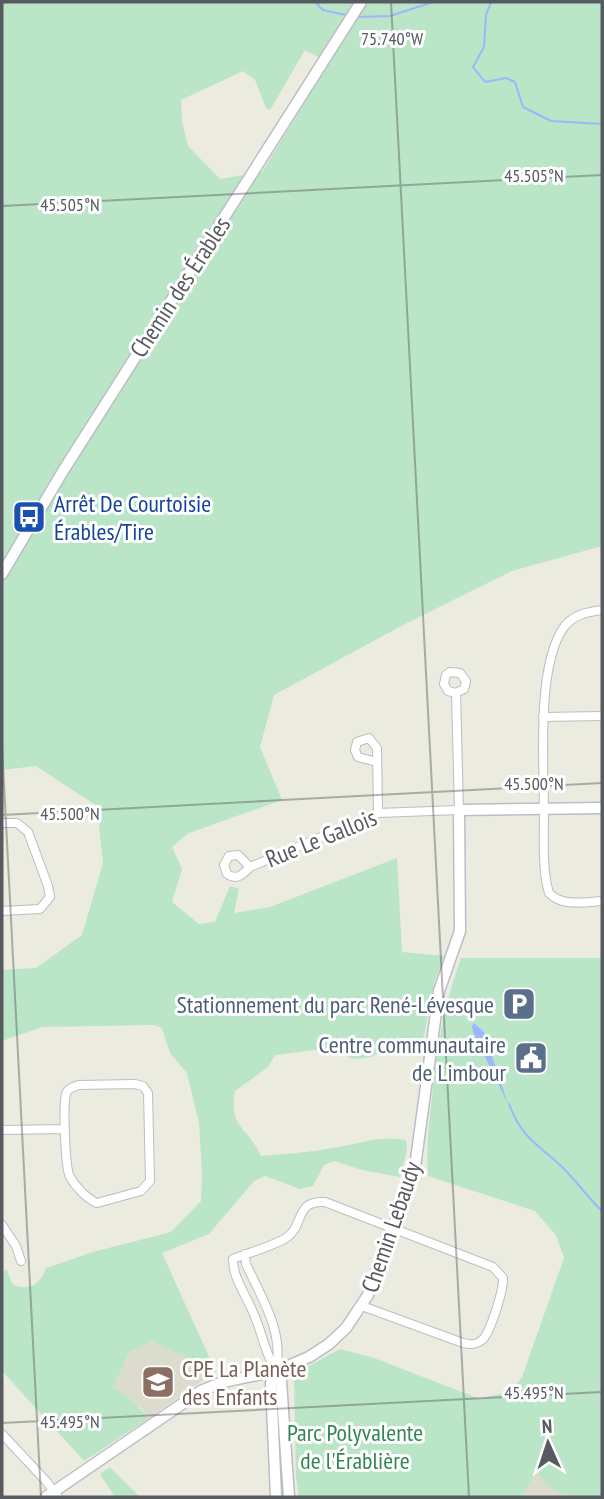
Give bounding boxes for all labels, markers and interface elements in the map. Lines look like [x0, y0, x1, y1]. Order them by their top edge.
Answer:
text: 75.740°W [361, 27, 423, 50]
text: 45.505°N [504, 164, 564, 187]
text: 45.505°N [40, 193, 100, 216]
street label: Chemin des Érables [123, 211, 237, 363]
place label: Arrêt De Courtoisie Érables/Tire [54, 488, 211, 547]
bus stop icon: Arrêt De Courtoisie Érables/Tire [10, 498, 48, 536]
text: 45.500°N [504, 772, 564, 795]
text: 45.500°N [40, 802, 100, 825]
street label: Rue Le Gallois [261, 802, 381, 874]
parking icon: Stationnement du parc René-Lévesque [500, 985, 538, 1023]
place label: Stationnement du parc René-Lévesque [177, 989, 494, 1020]
place label: Centre communautaire de Limbour [318, 1029, 506, 1088]
public building icon: Centre communautaire de Limbour [512, 1039, 550, 1077]
street label: Chemin Lebaudy [354, 1157, 428, 1297]
place label: CPE La Planète des Enfants [182, 1353, 306, 1412]
school or university icon: CPE La Planète des Enfants [139, 1363, 177, 1401]
text: 45.495°N [504, 1381, 564, 1404]
north arrow [513, 1408, 583, 1478]
text: 45.495°N [40, 1410, 100, 1433]
text: N [541, 1414, 553, 1438]
park label: Parc Polyvalente de l'Érablière [287, 1417, 423, 1476]

